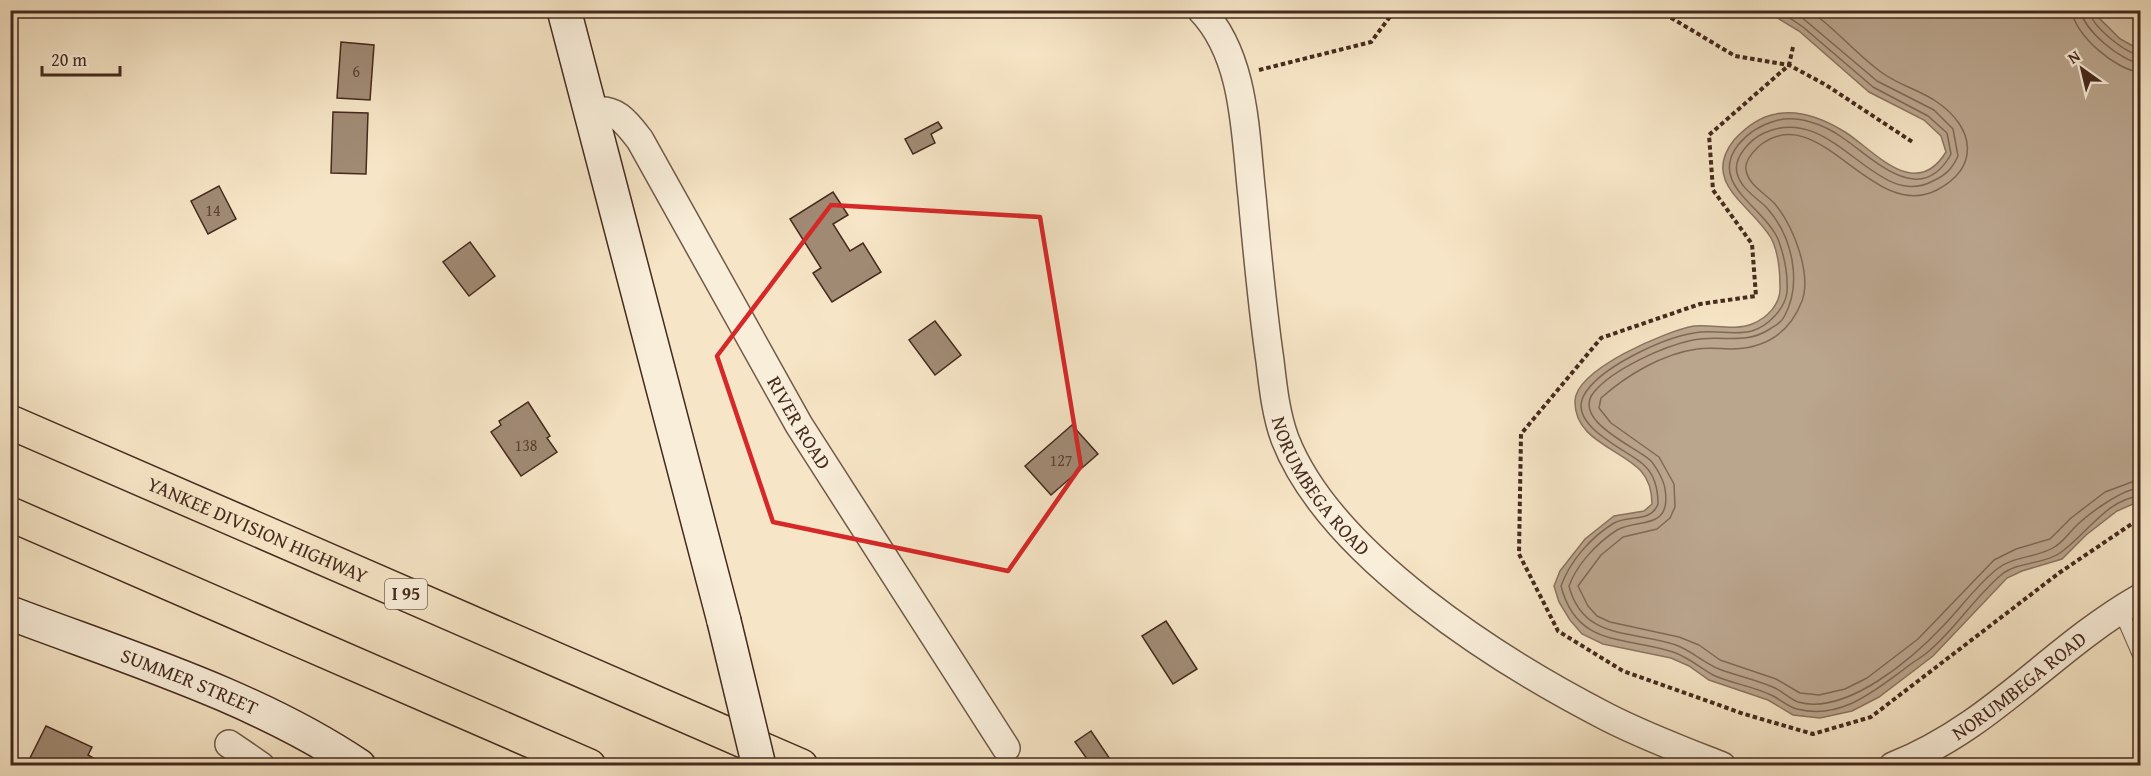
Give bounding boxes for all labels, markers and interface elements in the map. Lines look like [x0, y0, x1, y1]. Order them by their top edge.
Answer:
scale bar [42, 39, 120, 77]
north arrow [2052, 39, 2112, 99]
text: N [2062, 43, 2085, 70]
text: 20 m [51, 46, 87, 73]
house number: 6 [352, 59, 360, 83]
house number: 14 [205, 198, 221, 222]
street label: RIVER ROAD [760, 370, 839, 475]
street label: NORUMBEGA ROAD [1265, 413, 1377, 562]
house number: 138 [514, 433, 538, 457]
house number: 127 [1049, 448, 1073, 472]
street label: YANKEE DIVISION HIGHWAY [143, 469, 373, 590]
road number: I 95 [385, 579, 427, 609]
street label: NORUMBEGA ROAD [1946, 624, 2092, 747]
street label: SUMMER STREET [117, 640, 263, 722]

